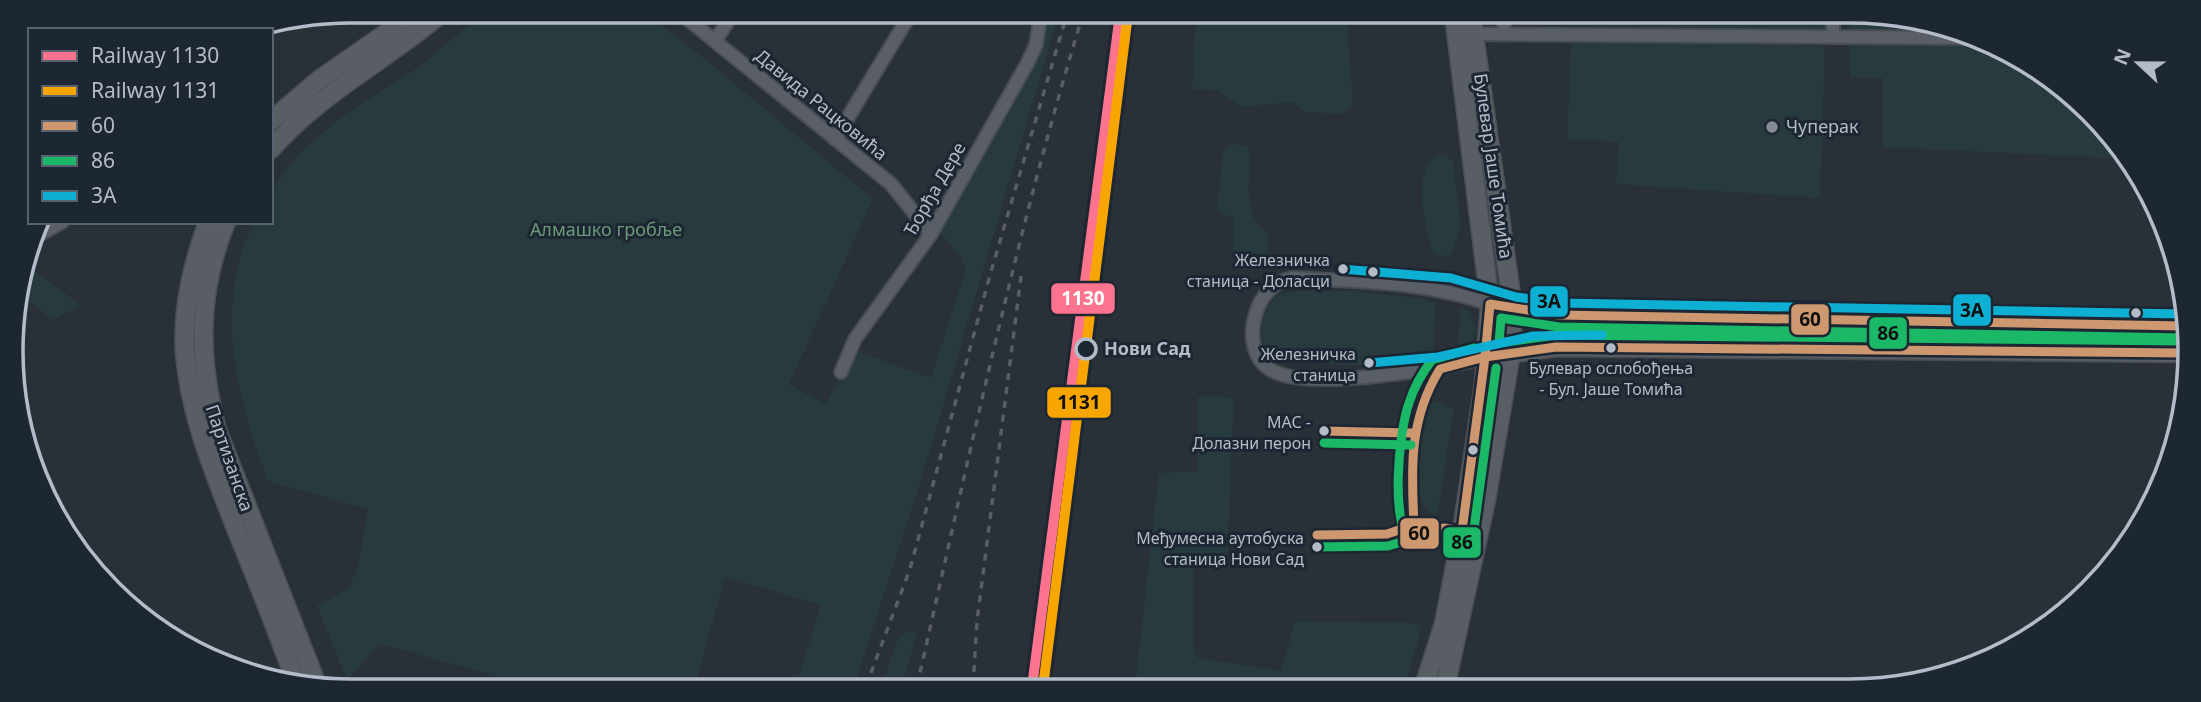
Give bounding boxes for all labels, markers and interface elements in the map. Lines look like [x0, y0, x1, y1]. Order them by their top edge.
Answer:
legend [28, 28, 273, 224]
north arrow [2103, 28, 2173, 98]
text: Railway 1130 [91, 41, 219, 69]
street label: Давида Рацковића [750, 43, 893, 165]
text: N [2107, 45, 2137, 69]
street label: Булевар Јаше Томића [1469, 72, 1519, 260]
text: Railway 1131 [91, 76, 219, 104]
text: 60 [91, 111, 115, 139]
place label: Чуперак [1786, 114, 1859, 138]
marker: Чуперак [1764, 119, 1780, 135]
street label: Ђорђа Дере [898, 137, 971, 240]
text: 86 [91, 146, 115, 174]
text: 3A [91, 181, 117, 209]
park label: Алмашко гробље [530, 217, 682, 241]
place label: Железничка станица - Доласци [1187, 249, 1330, 292]
marker: Железничка станица - Доласци [1336, 262, 1350, 276]
unlabelled marker [1366, 265, 1380, 279]
line badge: 1130 [1050, 282, 1116, 315]
text: 1130 [1061, 285, 1105, 311]
line badge: 3A [1529, 285, 1569, 318]
text: 3A [1537, 288, 1562, 314]
line badge: 3A [1952, 293, 1992, 327]
text: 3A [1960, 297, 1985, 323]
line badge: 60 [1790, 303, 1830, 336]
text: 60 [1799, 306, 1821, 332]
unlabelled marker [2129, 306, 2143, 320]
line badge: 86 [1868, 316, 1908, 350]
text: 86 [1877, 320, 1899, 346]
place label: Нови Сад [1104, 336, 1191, 360]
marker: Нови Сад [1075, 338, 1097, 360]
marker: Булевар ослобођења - Бул. Јаше Томића [1604, 341, 1618, 355]
place label: Железничка станица [1261, 343, 1356, 386]
marker: Железничка станица [1362, 356, 1376, 370]
place label: Булевар ослобођења - Бул. Јаше Томића [1529, 357, 1693, 400]
line badge: 1131 [1046, 386, 1112, 419]
text: 1131 [1057, 389, 1101, 415]
street label: Партизанска [200, 401, 259, 514]
place label: МАС - Долазни перон [1192, 411, 1311, 454]
marker: МАС - Долазни перон [1317, 424, 1331, 438]
unlabelled marker [1466, 443, 1480, 457]
line badge: 60 [1399, 517, 1440, 550]
text: 60 [1408, 520, 1430, 546]
line badge: 86 [1442, 526, 1482, 559]
place label: Међумесна аутобуска станица Нови Сад [1136, 527, 1304, 570]
text: 86 [1451, 529, 1473, 555]
marker: Међумесна аутобуска станица Нови Сад [1310, 540, 1324, 554]

